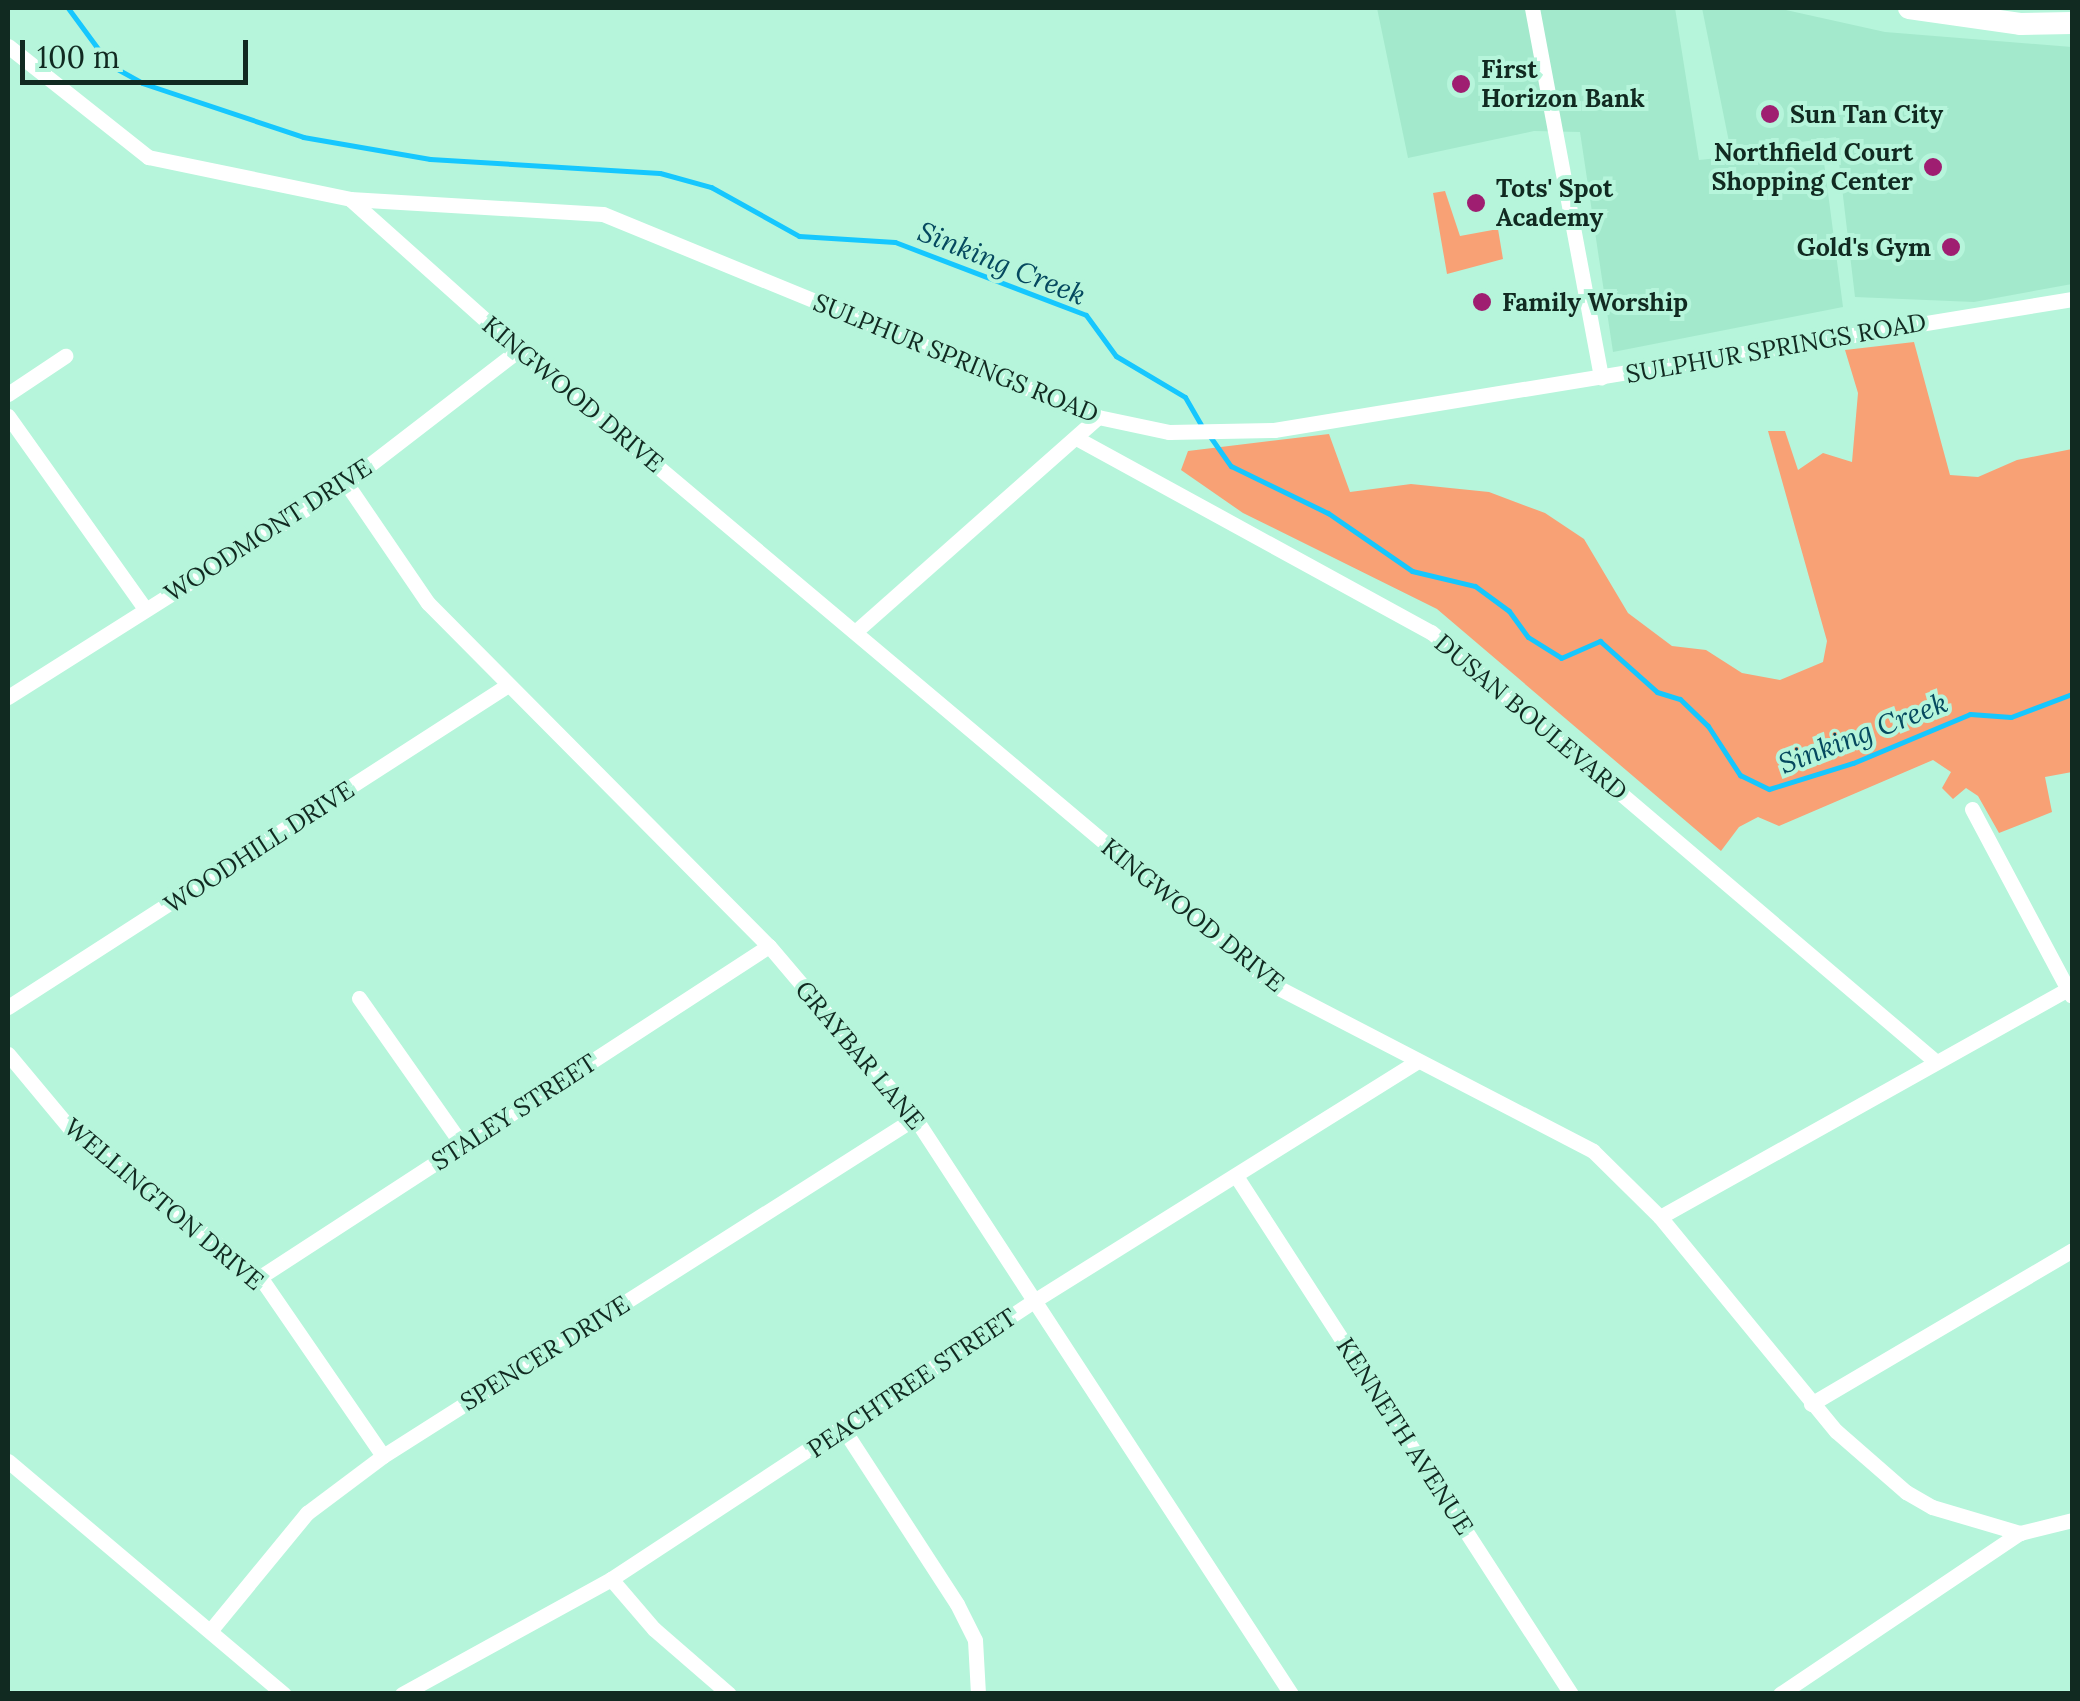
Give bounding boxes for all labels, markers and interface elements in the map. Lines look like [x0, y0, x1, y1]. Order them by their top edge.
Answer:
scale bar [25, 20, 252, 82]
text: 100 m [37, 38, 120, 76]
place label: First Horizon Bank [1481, 55, 1645, 114]
marker: First Horizon Bank [1450, 73, 1472, 95]
place label: Sun Tan City [1790, 99, 1943, 129]
marker: Sun Tan City [1759, 103, 1781, 125]
place label: Northfield Court Shopping Center [1712, 138, 1913, 197]
marker: Northfield Court Shopping Center [1922, 156, 1944, 178]
place label: Tots' Spot Academy [1496, 174, 1613, 233]
marker: Tots' Spot Academy [1465, 192, 1487, 214]
water label: Sinking Creek [913, 214, 1091, 312]
place label: Gold's Gym [1797, 232, 1931, 262]
marker: Gold's Gym [1940, 236, 1962, 258]
street label: SULPHUR SPRINGS ROAD [809, 287, 1103, 429]
place label: Family Worship [1502, 287, 1688, 317]
marker: Family Worship [1471, 291, 1493, 313]
street label: SULPHUR SPRINGS ROAD [1623, 307, 1929, 389]
street label: KINGWOOD DRIVE [476, 310, 670, 478]
street label: WOODMONT DRIVE [159, 452, 377, 608]
street label: DUSAN BOULEVARD [1429, 628, 1633, 806]
water label: Sinking Creek [1774, 685, 1952, 781]
street label: WOODHILL DRIVE [159, 775, 359, 919]
street label: KINGWOOD DRIVE [1095, 832, 1291, 998]
street label: GRAYBAR LANE [789, 975, 931, 1135]
street label: STALEY STREET [426, 1048, 602, 1176]
street label: WELLINGTON DRIVE [58, 1112, 270, 1296]
street label: SPENCER DRIVE [455, 1289, 635, 1417]
street label: PEACHTREE STREET [802, 1302, 1022, 1464]
street label: KENNETH AVENUE [1330, 1332, 1480, 1540]

